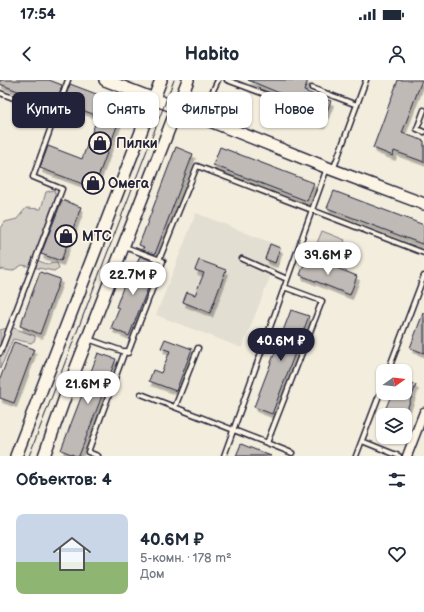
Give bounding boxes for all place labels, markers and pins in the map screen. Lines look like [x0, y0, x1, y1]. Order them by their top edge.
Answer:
shop icon: Пилки [87, 130, 113, 156]
place label: Пилки [116, 135, 158, 152]
shop icon: Омега [80, 170, 106, 196]
place label: Омега [108, 175, 150, 192]
shop icon: МТС [53, 223, 79, 249]
place label: МТС [82, 228, 112, 245]
pin: 39.6M ₽ [291, 242, 365, 276]
pin: 22.7M ₽ [96, 262, 170, 296]
pin: 40.6M ₽ [244, 328, 318, 362]
pin: 21.6M ₽ [51, 371, 125, 405]

